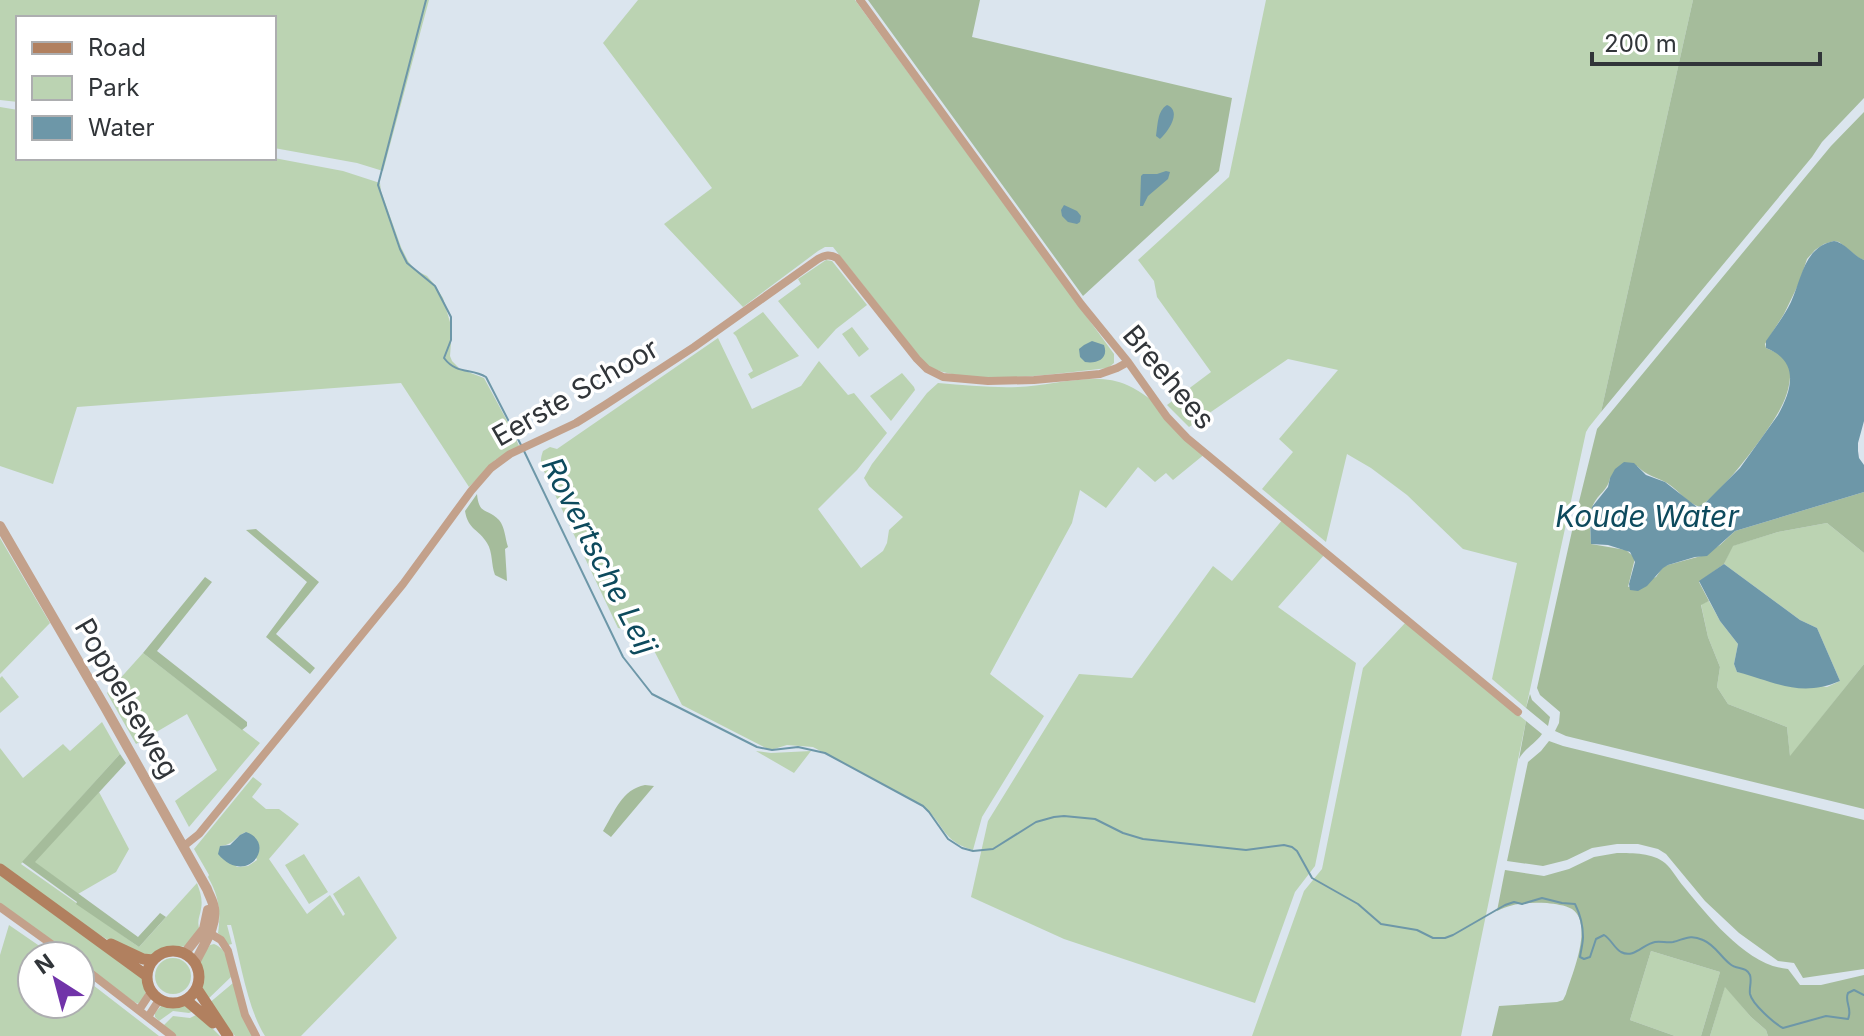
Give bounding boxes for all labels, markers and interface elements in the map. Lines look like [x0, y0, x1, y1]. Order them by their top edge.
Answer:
legend [16, 16, 276, 160]
scale bar [1592, 16, 1820, 66]
text: 200 m [1604, 29, 1677, 58]
text: Road [88, 33, 146, 62]
text: Park [88, 73, 139, 102]
text: Water [88, 113, 155, 142]
street label: Breehees [1116, 318, 1222, 436]
street label: Eerste Schoor [486, 331, 664, 453]
water label: Rovertsche Leij [535, 451, 665, 661]
water label: Koude Water [1555, 498, 1739, 534]
street label: Poppelseweg [68, 612, 186, 784]
north arrow [16, 940, 96, 1020]
text: N [30, 948, 59, 979]

